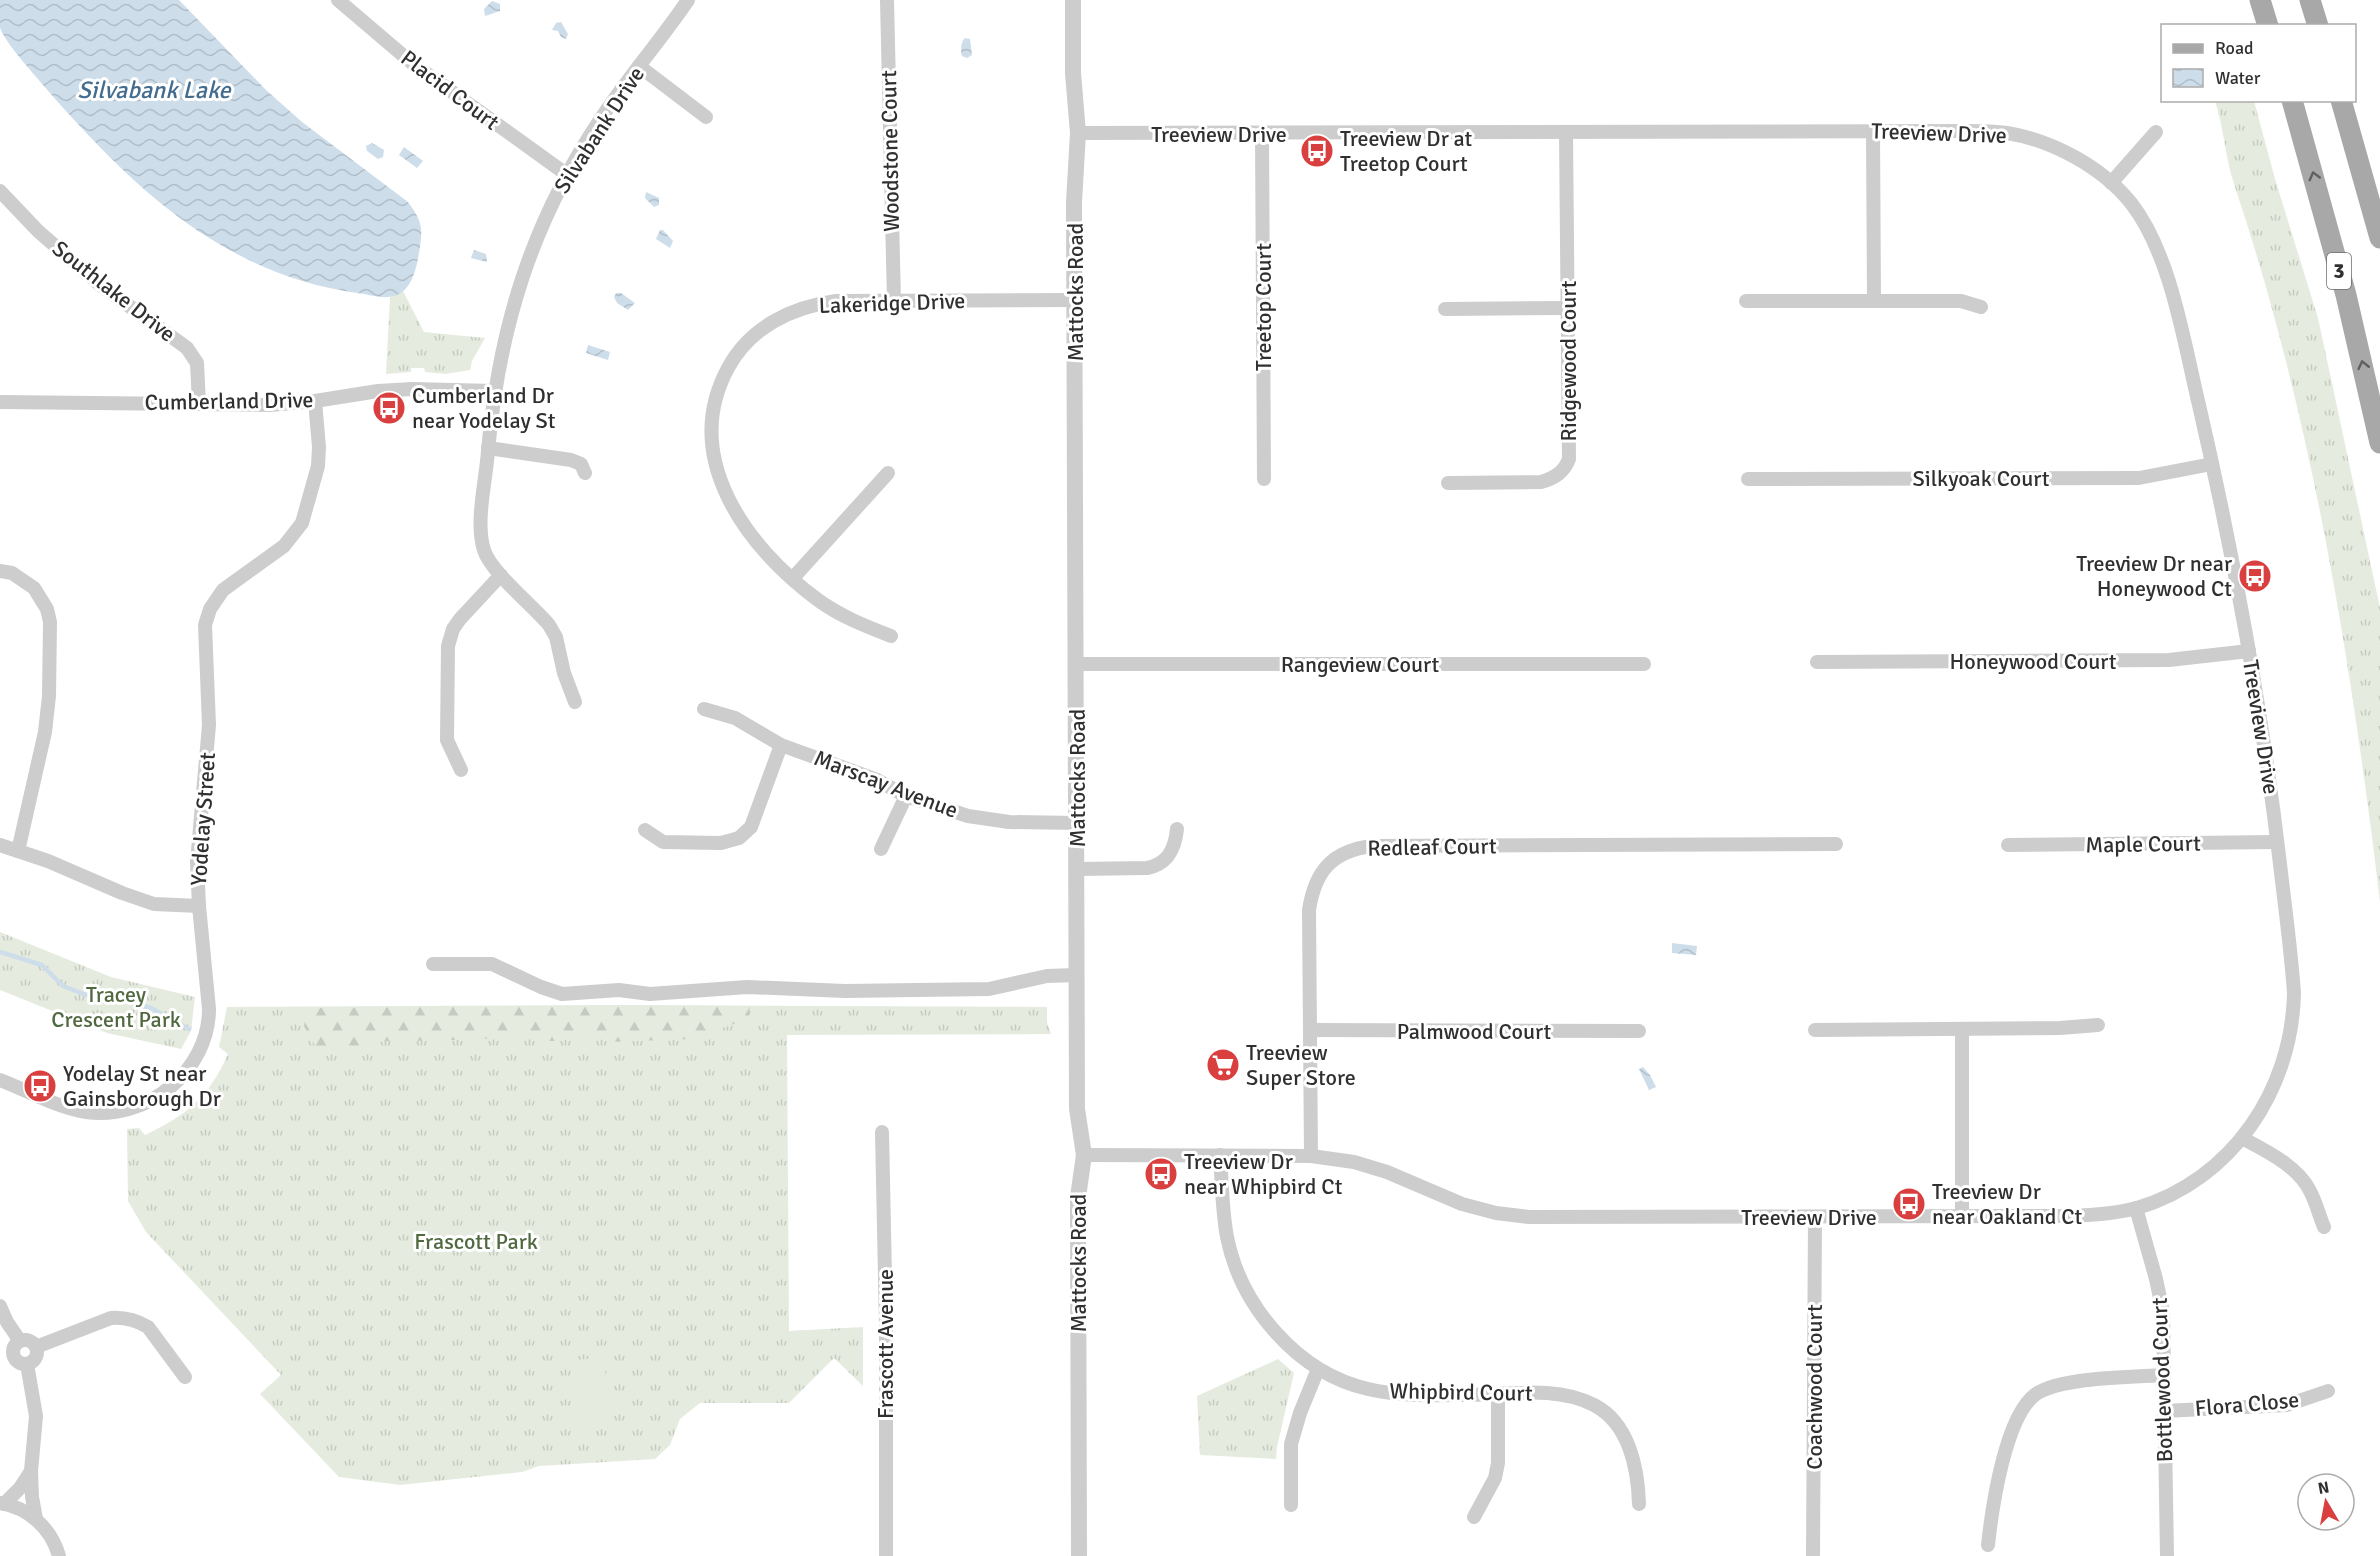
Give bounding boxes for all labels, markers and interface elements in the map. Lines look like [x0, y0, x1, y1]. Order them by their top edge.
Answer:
legend [2161, 24, 2356, 102]
text: Road [2215, 37, 2254, 59]
street label: Placid Court [396, 44, 505, 136]
street label: Silvabank Drive [548, 62, 650, 198]
text: Water [2215, 67, 2261, 89]
street label: Woodstone Court [875, 70, 905, 232]
water label: Silvabank Lake [78, 75, 231, 105]
street label: Treeview Drive [1871, 117, 2007, 149]
street label: Treeview Drive [1151, 121, 1287, 148]
place label: Treeview Dr at Treetop Court [1340, 125, 1472, 177]
bus stop icon: Treeview Dr at Treetop Court [1299, 133, 1335, 169]
one-way arrow [2309, 171, 2321, 182]
street label: Mattocks Road [1062, 223, 1089, 361]
street label: Southlake Drive [47, 235, 181, 347]
street label: Treetop Court [1250, 243, 1277, 371]
road number: 3 [2327, 253, 2351, 289]
street label: Ridgewood Court [1555, 280, 1582, 442]
street label: Lakeridge Drive [818, 287, 966, 319]
one-way arrow [2357, 360, 2370, 370]
place label: Cumberland Dr near Yodelay St [412, 382, 556, 434]
street label: Cumberland Drive [144, 386, 314, 416]
bus stop icon: Cumberland Dr near Yodelay St [371, 390, 407, 426]
street label: Silkyoak Court [1912, 465, 2050, 492]
place label: Treeview Dr near Honeywood Ct [2076, 550, 2232, 602]
bus stop icon: Treeview Dr near Honeywood Ct [2237, 558, 2273, 594]
street label: Honeywood Court [1949, 648, 2117, 675]
street label: Rangeview Court [1281, 651, 1440, 678]
street label: Treeview Drive [2237, 658, 2285, 796]
street label: Mattocks Road [1064, 709, 1091, 847]
street label: Marscay Avenue [810, 744, 962, 824]
street label: Yodelay Street [185, 751, 221, 887]
street label: Maple Court [2085, 829, 2201, 859]
street label: Redleaf Court [1367, 832, 1497, 862]
park label: Tracey Crescent Park [51, 981, 181, 1033]
street label: Palmwood Court [1397, 1018, 1552, 1045]
place label: Treeview Super Store [1246, 1039, 1356, 1091]
supermarket icon: Treeview Super Store [1205, 1047, 1241, 1083]
place label: Yodelay St near Gainsborough Dr [63, 1060, 221, 1112]
bus stop icon: Yodelay St near Gainsborough Dr [22, 1068, 58, 1104]
place label: Treeview Dr near Whipbird Ct [1184, 1148, 1343, 1200]
bus stop icon: Treeview Dr near Whipbird Ct [1143, 1156, 1179, 1192]
place label: Treeview Dr near Oakland Ct [1932, 1178, 2083, 1230]
bus stop icon: Treeview Dr near Oakland Ct [1891, 1186, 1927, 1222]
street label: Mattocks Road [1065, 1194, 1092, 1332]
street label: Treeview Drive [1741, 1204, 1877, 1231]
park label: Frascott Park [414, 1228, 538, 1255]
street label: Frascott Avenue [872, 1269, 899, 1419]
street label: Bottlewood Court [2146, 1297, 2178, 1463]
street label: Coachwood Court [1801, 1304, 1828, 1470]
street label: Whipbird Court [1389, 1377, 1533, 1407]
street label: Flora Close [2194, 1386, 2300, 1422]
north arrow [2296, 1472, 2356, 1532]
text: N [2316, 1477, 2331, 1499]

